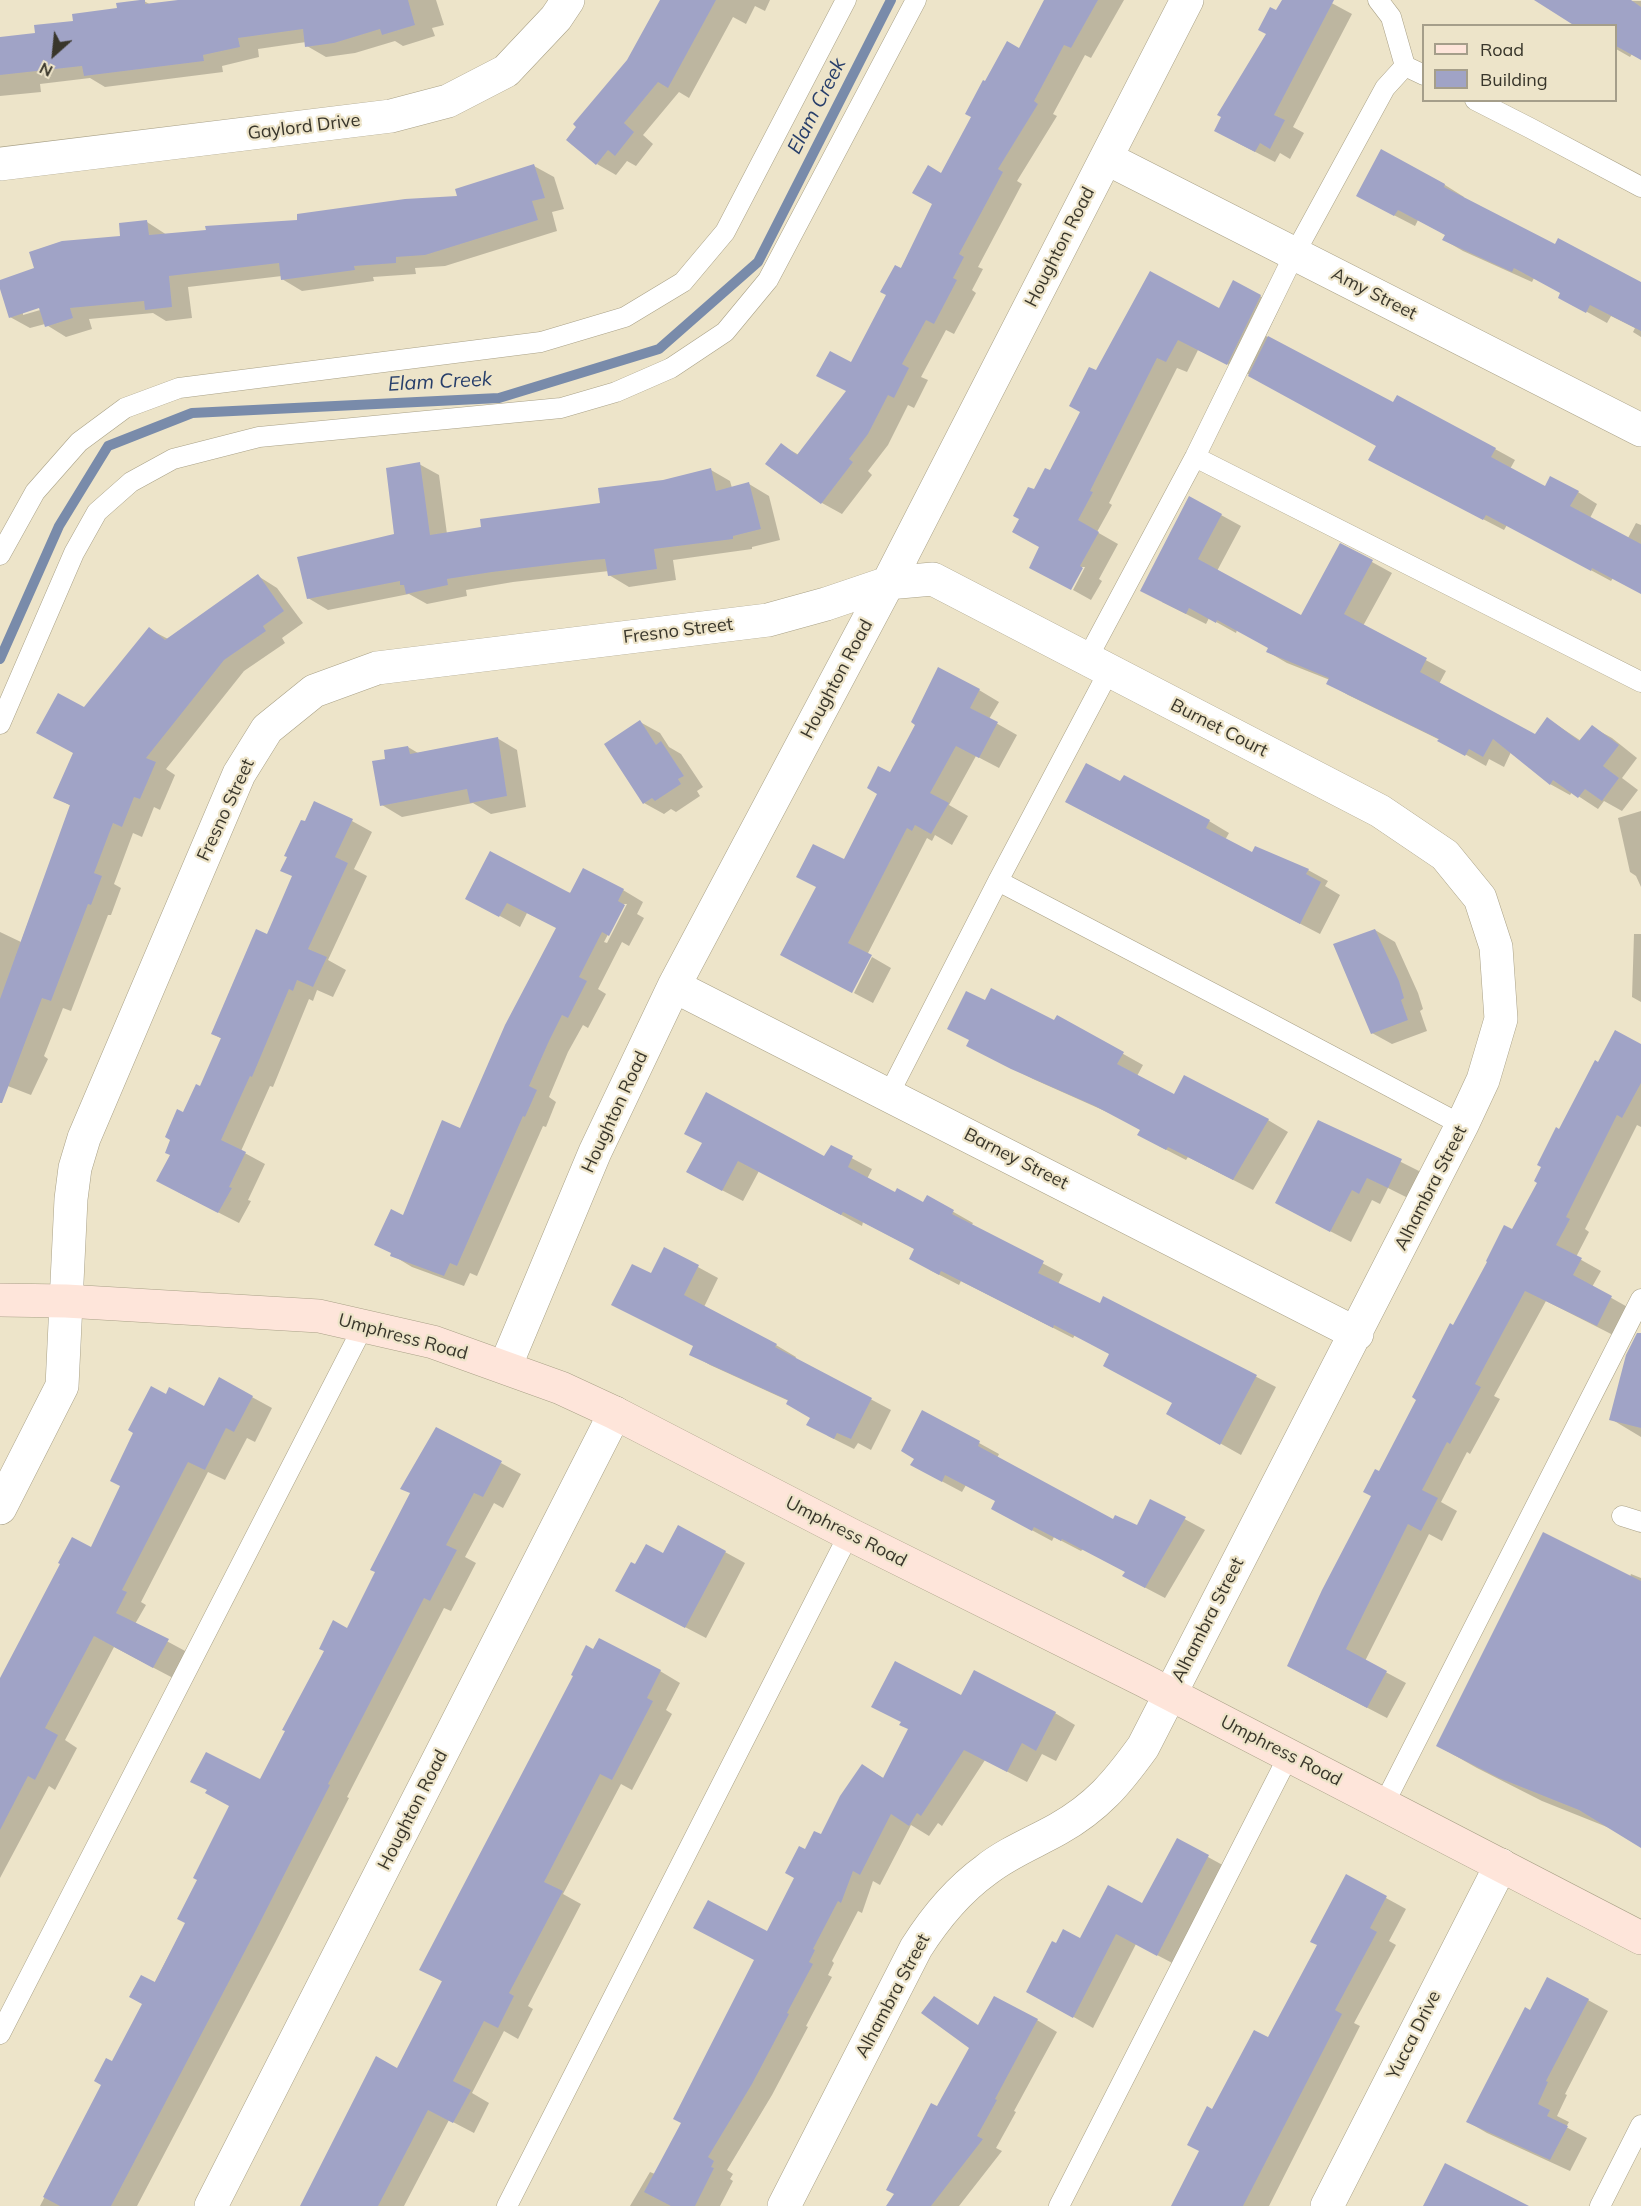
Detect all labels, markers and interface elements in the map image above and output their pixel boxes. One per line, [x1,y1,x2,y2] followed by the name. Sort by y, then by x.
[24,24,84,84] north arrow
[1422,24,1617,102] legend
[1480,38,1524,61] text: Road
[783,54,851,158] water label: Elam Creek
[36,58,56,82] text: N
[1480,68,1548,91] text: Building
[246,109,362,145] street label: Gaylord Drive
[1020,183,1100,311] street label: Houghton Road
[1328,263,1420,325] street label: Amy Street
[387,367,493,397] water label: Elam Creek
[622,614,734,648] street label: Fresno Street
[797,616,877,742] street label: Houghton Road
[1167,694,1271,762] street label: Burnet Court
[193,755,259,865] street label: Fresno Street
[577,1048,653,1176] street label: Houghton Road
[1390,1122,1472,1254] street label: Alhambra Street
[960,1124,1072,1194] street label: Barney Street
[336,1309,470,1365] street label: Umphress Road
[782,1492,910,1572] street label: Umphress Road
[1167,1554,1249,1686] street label: Alhambra Street
[1217,1711,1345,1791] street label: Umphress Road
[373,1746,453,1874] street label: Houghton Road
[851,1930,935,2062] street label: Alhambra Street
[1382,1987,1446,2083] street label: Yucca Drive

